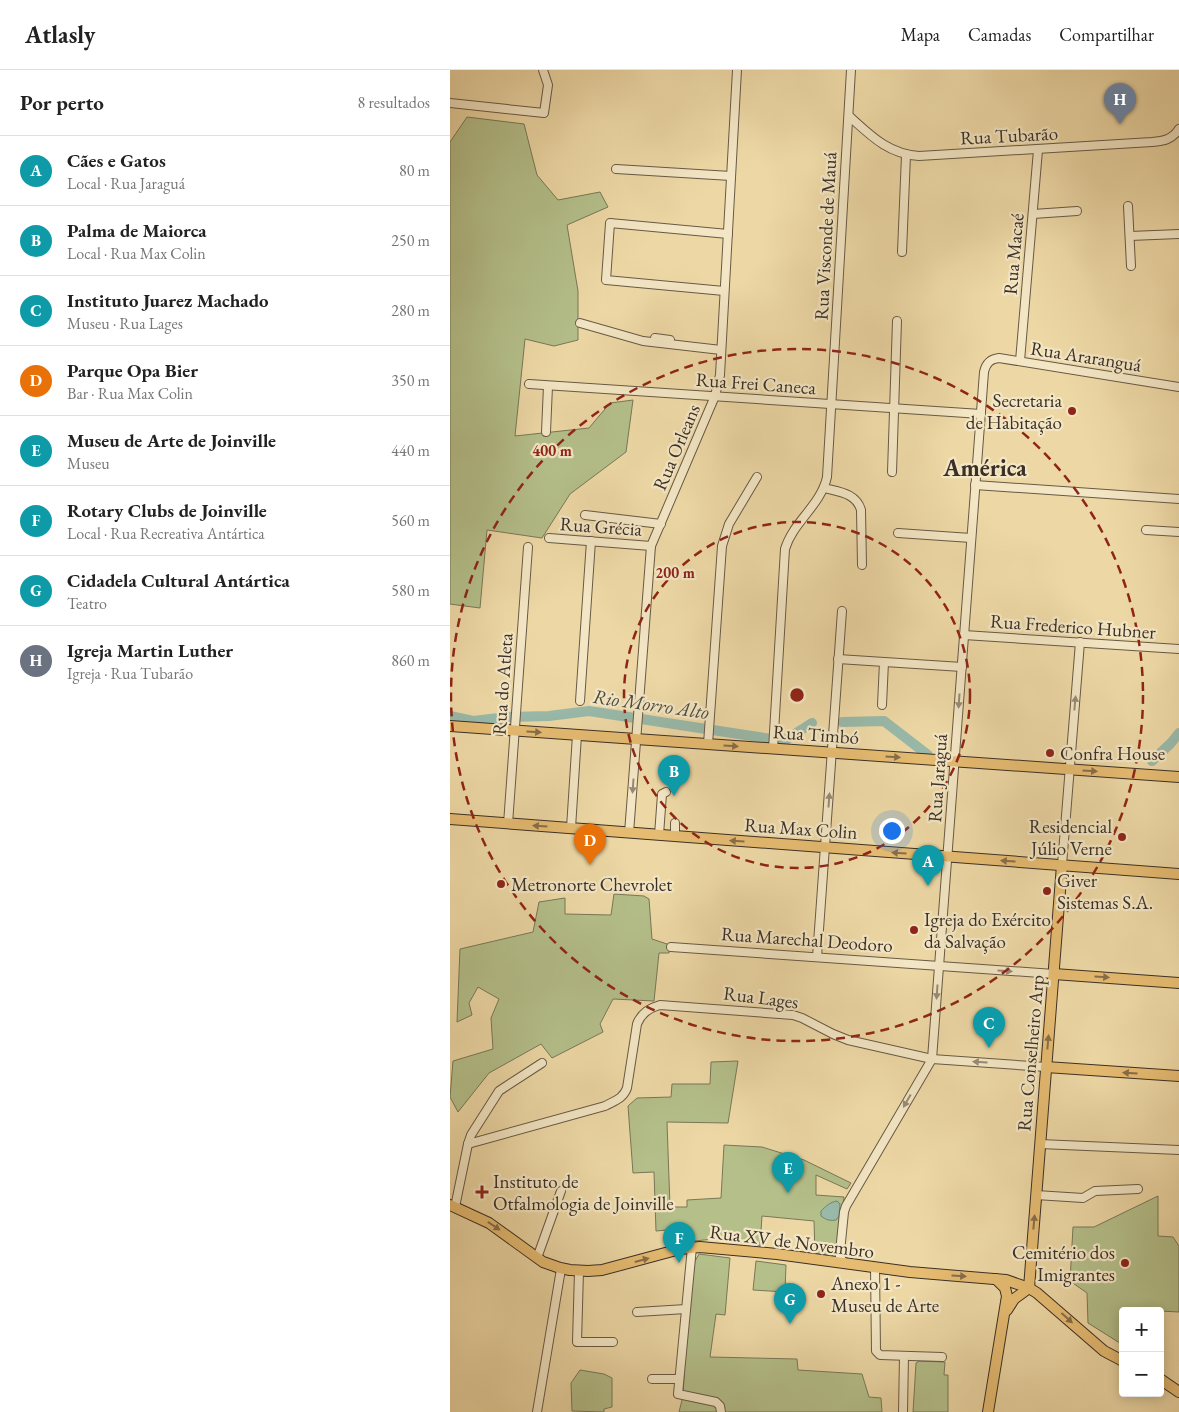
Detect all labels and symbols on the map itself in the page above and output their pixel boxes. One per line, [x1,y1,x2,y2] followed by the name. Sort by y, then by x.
[1104,83,1136,124] pin: H
[959,120,1059,151] street label: Rua Tubarão
[809,151,842,321] street label: Rua Visconde de Mauá
[997,212,1030,296] street label: Rua Macaé
[1029,335,1144,378] street label: Rua Araranguá
[695,367,817,400] street label: Rua Frei Caneca
[966,388,1062,435] place label: Secretaria de Habitação
[647,400,706,494] street label: Rua Orleans
[1066,405,1078,417] marker: Secretaria de Habitação
[532,441,572,460] text: 400 m
[942,452,1027,483] district label: América
[559,511,643,542] street label: Rua Grécia
[655,563,695,582] text: 200 m
[989,608,1157,645] street label: Rua Frederico Hubner
[486,632,519,736] street label: Rua do Atleta
[591,683,711,725] water label: Rio Morro Alto
[788,686,806,704] centre of rings
[955,693,963,709] one-way arrow
[1072,695,1080,711] one-way arrow
[772,719,860,750] street label: Rua Timbó
[526,728,542,736] one-way arrow
[922,732,953,823] street label: Rua Jaraguá
[1060,741,1165,766] place label: Confra House
[723,742,739,750] one-way arrow
[1044,747,1056,759] marker: Confra House
[885,753,901,761] one-way arrow
[658,755,690,796] pin: B
[1082,767,1098,775] one-way arrow
[628,778,636,794] one-way arrow
[825,792,833,808] one-way arrow
[744,812,858,845] street label: Rua Max Colin
[1029,814,1112,861] place label: Residencial Júlio Verne
[879,818,905,844] your location
[531,822,547,830] one-way arrow
[574,824,606,865] pin: D
[1116,831,1128,843] marker: Residencial Júlio Verne
[728,836,744,844] one-way arrow
[912,845,944,886] pin: A
[890,848,906,856] one-way arrow
[1000,857,1016,865] one-way arrow
[1057,868,1153,915] place label: Giver Sistemas S.A.
[511,872,672,897] place label: Metronorte Chevrolet
[495,878,507,890] marker: Metronorte Chevrolet
[1041,885,1053,897] marker: Giver Sistemas S.A.
[924,907,1051,954] place label: Igreja do Exército da Salvação
[720,921,894,958] street label: Rua Marechal Deodoro
[908,924,920,936] marker: Igreja do Exército da Salvação
[997,967,1013,975] one-way arrow
[1011,974,1050,1132] street label: Rua Conselheiro Arp
[1095,974,1111,982] one-way arrow
[722,980,800,1014] street label: Rua Lages
[933,985,941,1001] one-way arrow
[973,1007,1005,1048] pin: C
[1045,1034,1053,1050] one-way arrow
[972,1058,988,1066] one-way arrow
[1122,1068,1138,1076] one-way arrow
[903,1095,912,1108] one-way arrow
[772,1152,804,1193] pin: E
[493,1169,674,1216] place label: Instituto de Otfalmologia de Joinville
[475,1185,489,1199] marker: Instituto de Otfalmologia de Joinville
[1030,1213,1038,1229] one-way arrow
[708,1219,876,1264] street label: Rua XV de Novembro
[487,1222,500,1231] one-way arrow
[663,1222,695,1263] pin: F
[1012,1240,1115,1287] place label: Cemitério dos Imigrantes
[634,1255,649,1263] one-way arrow
[1119,1257,1131,1269] marker: Cemitério dos Imigrantes
[830,1271,939,1318] place label: Anexo 1 - Museu de Arte
[951,1273,967,1281] one-way arrow
[774,1283,806,1324] pin: G
[815,1288,827,1300] marker: Anexo 1 - Museu de Arte
[1060,1312,1072,1324] one-way arrow

